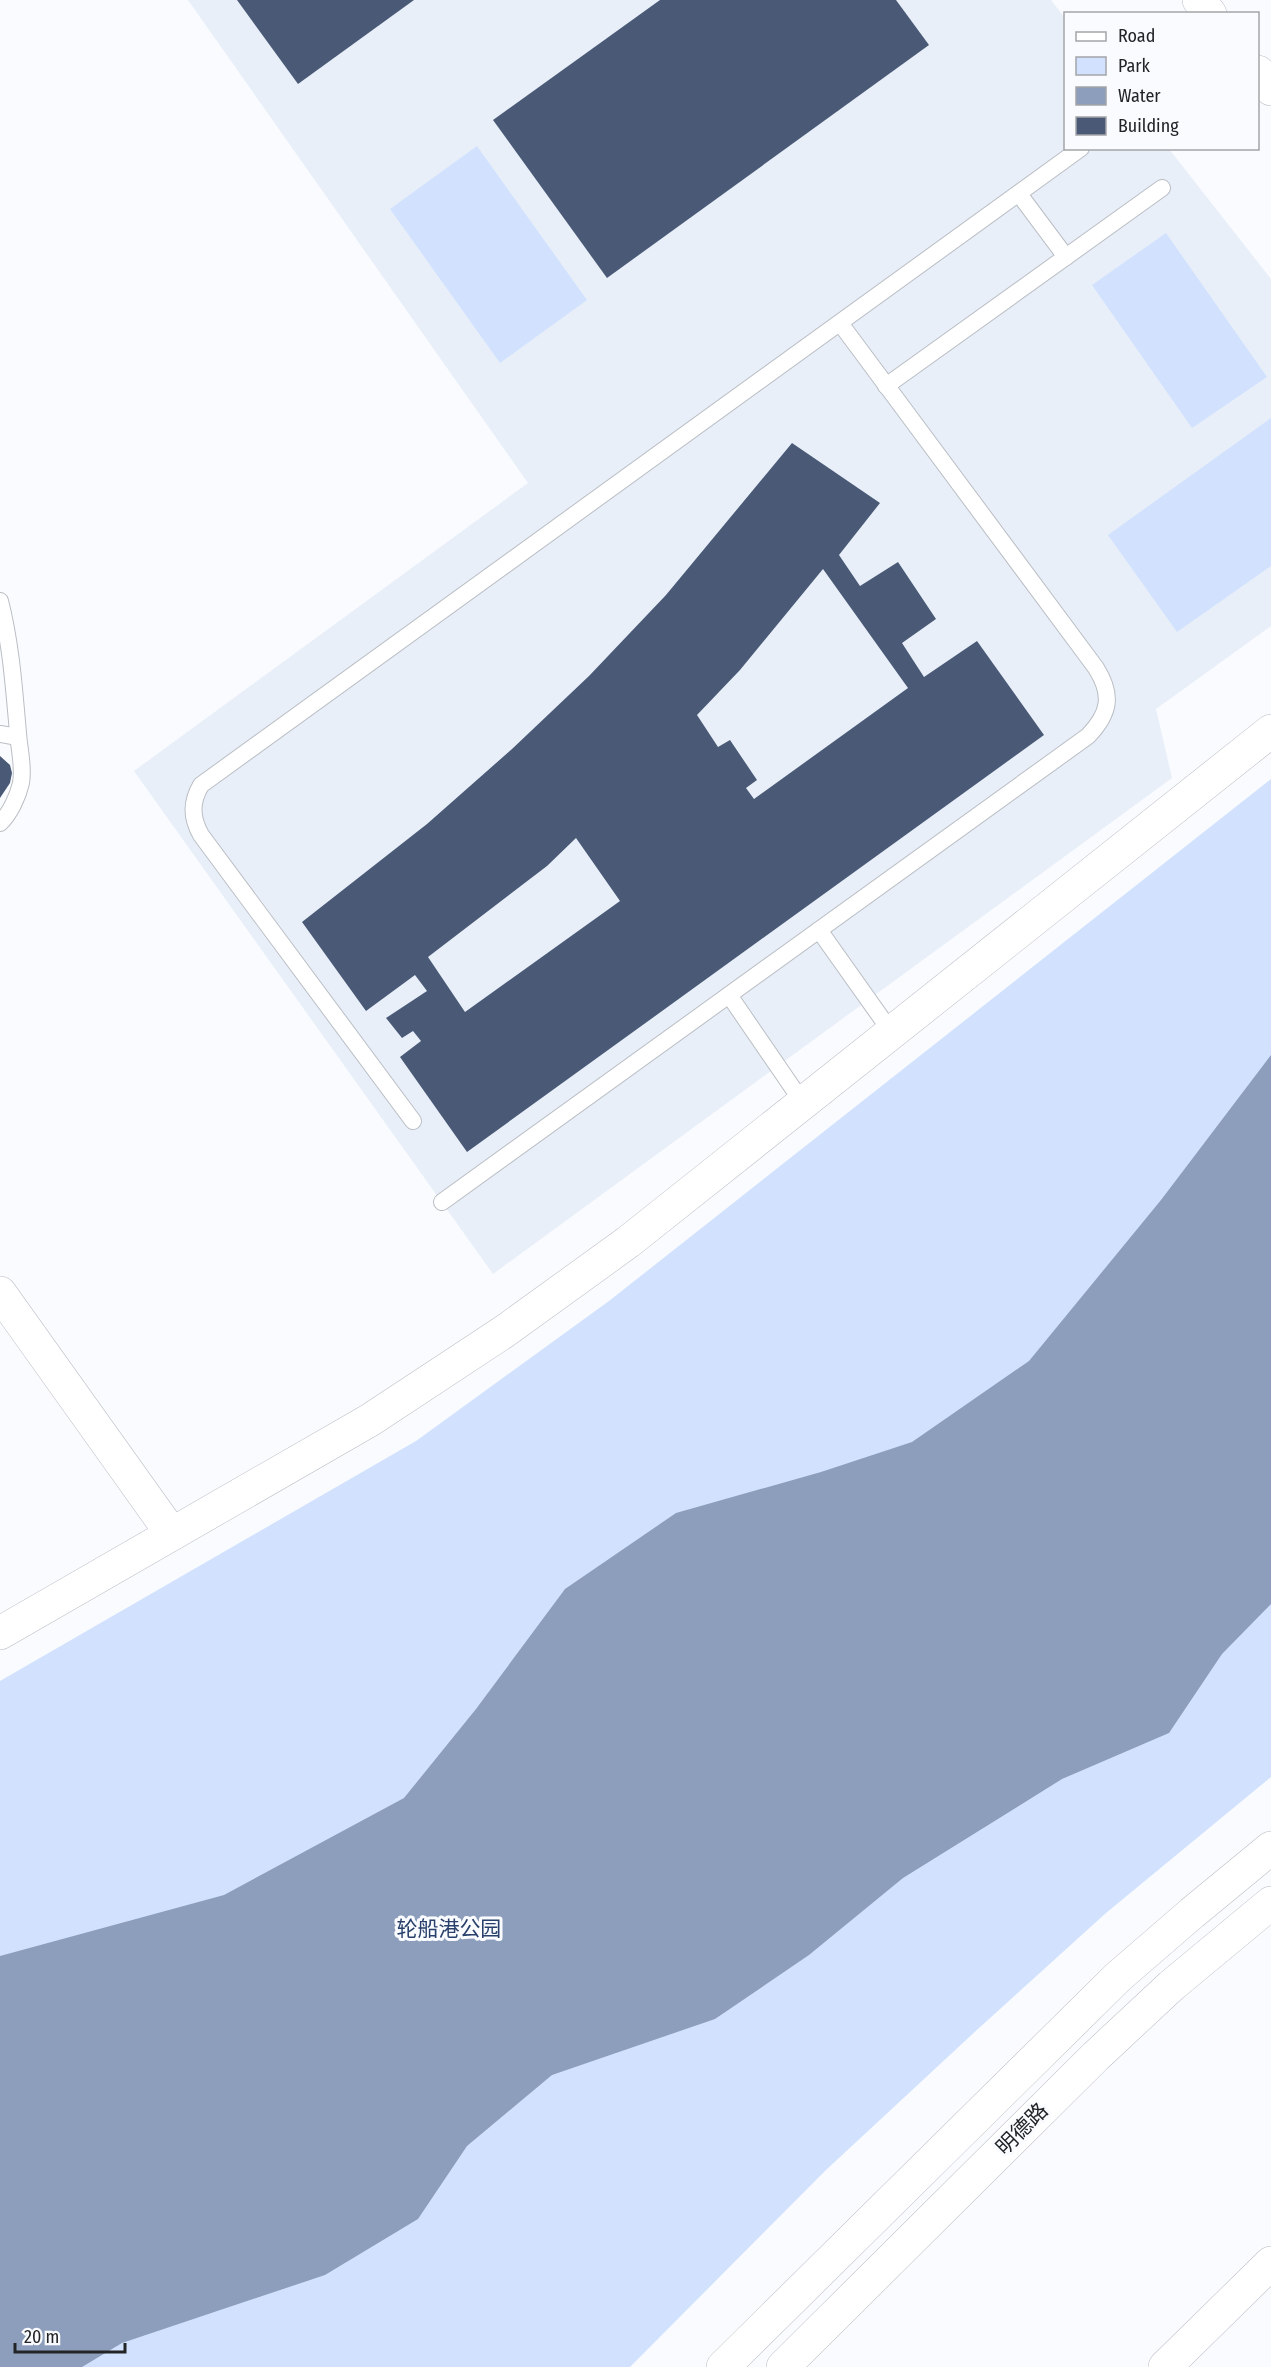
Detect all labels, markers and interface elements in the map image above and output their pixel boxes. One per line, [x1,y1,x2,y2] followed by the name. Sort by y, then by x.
[1064,12,1259,150] legend
[1118,25,1155,47] text: Road
[1118,55,1151,77] text: Park
[1118,85,1161,107] text: Water
[1118,115,1179,137] text: Building
[397,1916,502,1942] park label: 轮船港公园
[991,2098,1053,2160] street label: 明德路
[15,2316,124,2354] scale bar
[24,2326,59,2348] text: 20 m

